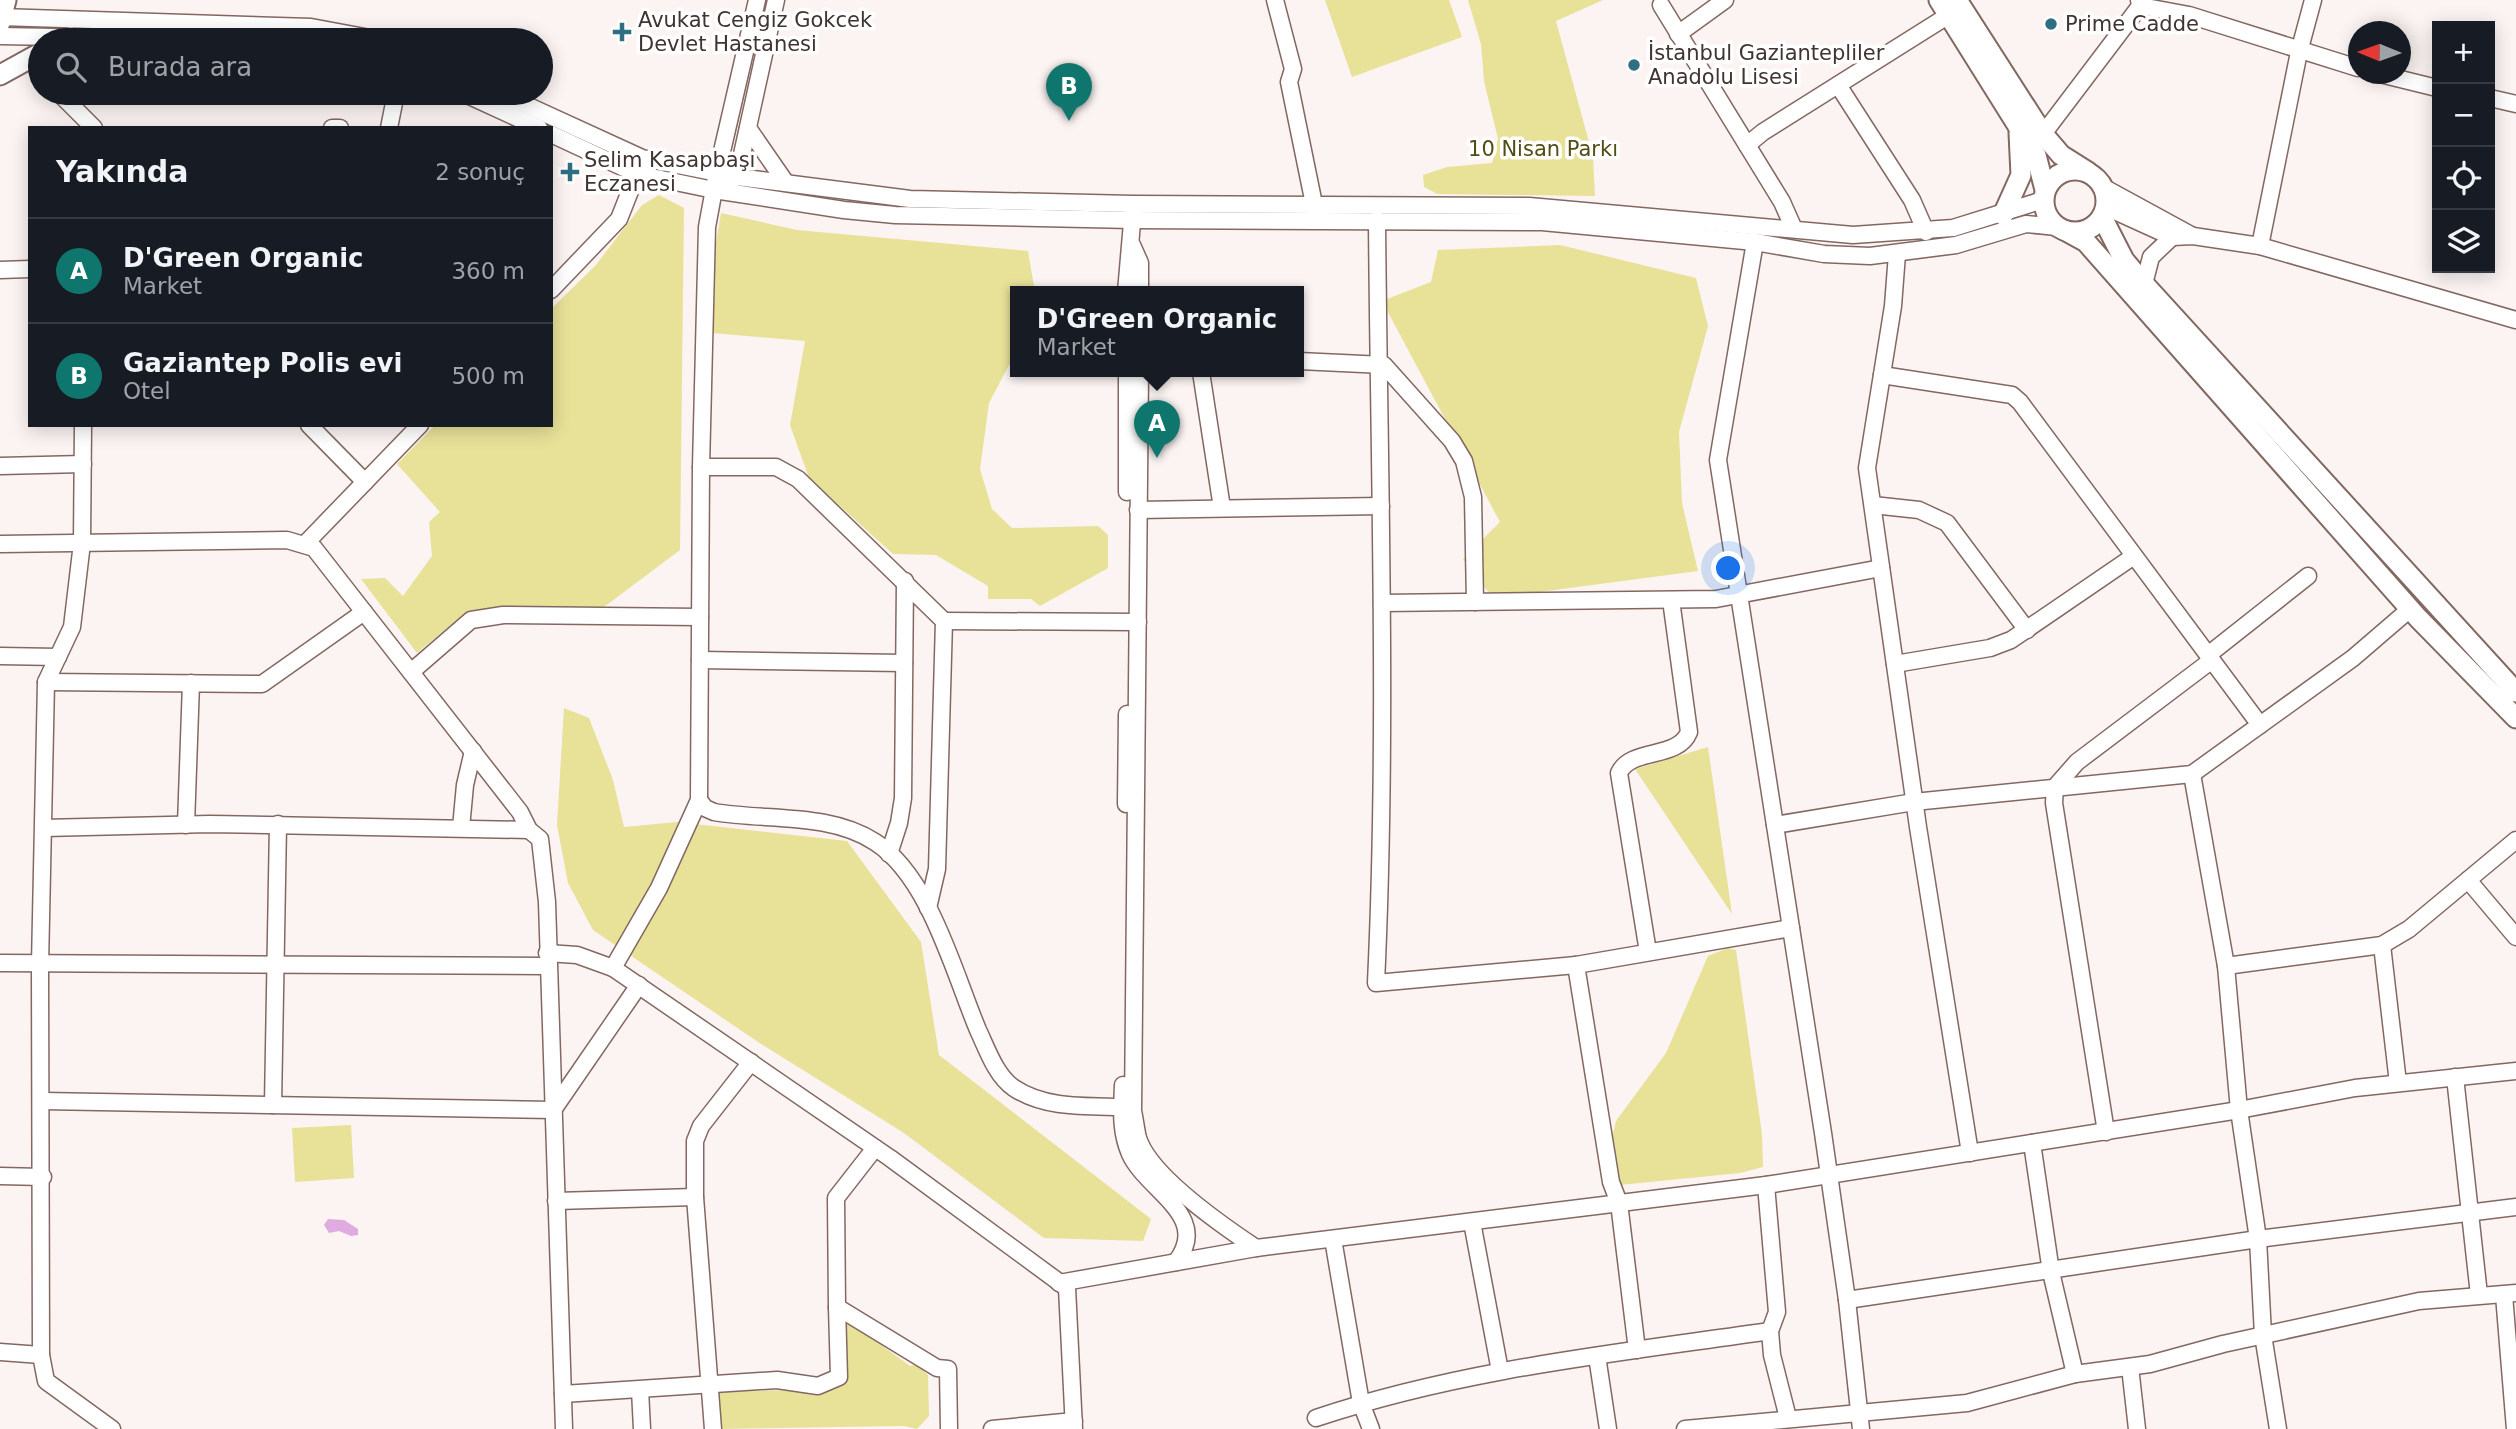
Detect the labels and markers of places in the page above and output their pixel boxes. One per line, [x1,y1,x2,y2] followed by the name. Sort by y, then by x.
[638,8,873,56] place label: Avukat Cengiz Gokcek Devlet Hastanesi
[2065,12,2199,36] place label: Prime Cadde
[2043,16,2059,32] marker: Prime Cadde
[612,22,632,42] marker: Avukat Cengiz Gokcek Devlet Hastanesi
[1648,40,1885,89] place label: İstanbul Gaziantepliler Anadolu Lisesi
[1626,57,1642,73] marker: İstanbul Gaziantepliler Anadolu Lisesi
[1046,63,1092,121] pin: B
[584,148,755,196] place label: Selim Kasapbaşı Eczanesi
[562,164,578,180] marker: Selim Kasapbaşı Eczanesi
[1134,400,1180,458] pin: A

